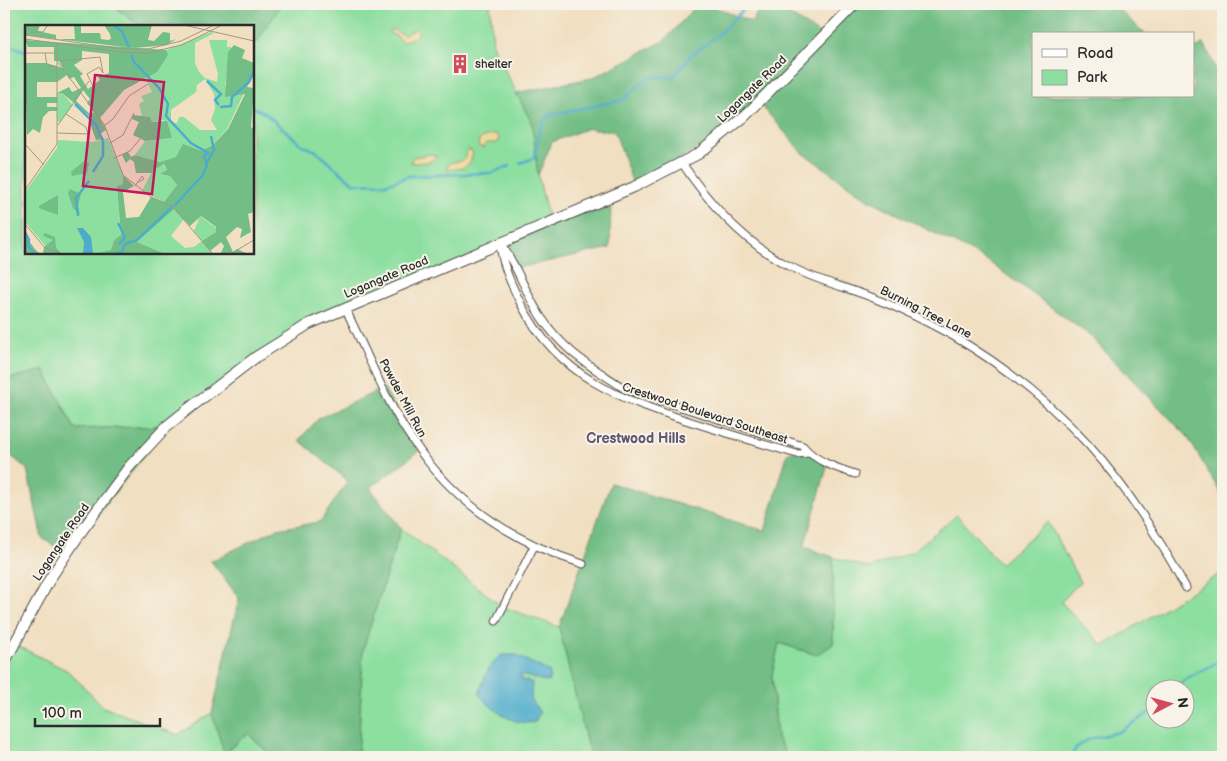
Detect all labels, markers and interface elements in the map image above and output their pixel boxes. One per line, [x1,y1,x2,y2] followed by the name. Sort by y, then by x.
[25,25,254,254] inset map
[1032,32,1194,98] legend
[1077,44,1113,63] text: Road
[449,53,471,75] building icon: shelter
[715,53,790,126] street label: Logangate Road
[475,57,513,72] place label: shelter
[1077,68,1108,87] text: Park
[342,253,431,302] street label: Logangate Road
[877,283,974,342] street label: Burning Tree Lane
[375,356,430,440] street label: Powder Mill Run
[620,380,790,447] street label: Crestwood Boulevard Southeast
[586,430,686,447] district label: Crestwood Hills
[30,501,93,584] street label: Logangate Road
[1144,678,1194,728] north arrow
[35,696,160,728] scale bar
[1173,697,1191,709] text: N
[42,704,82,723] text: 100 m

